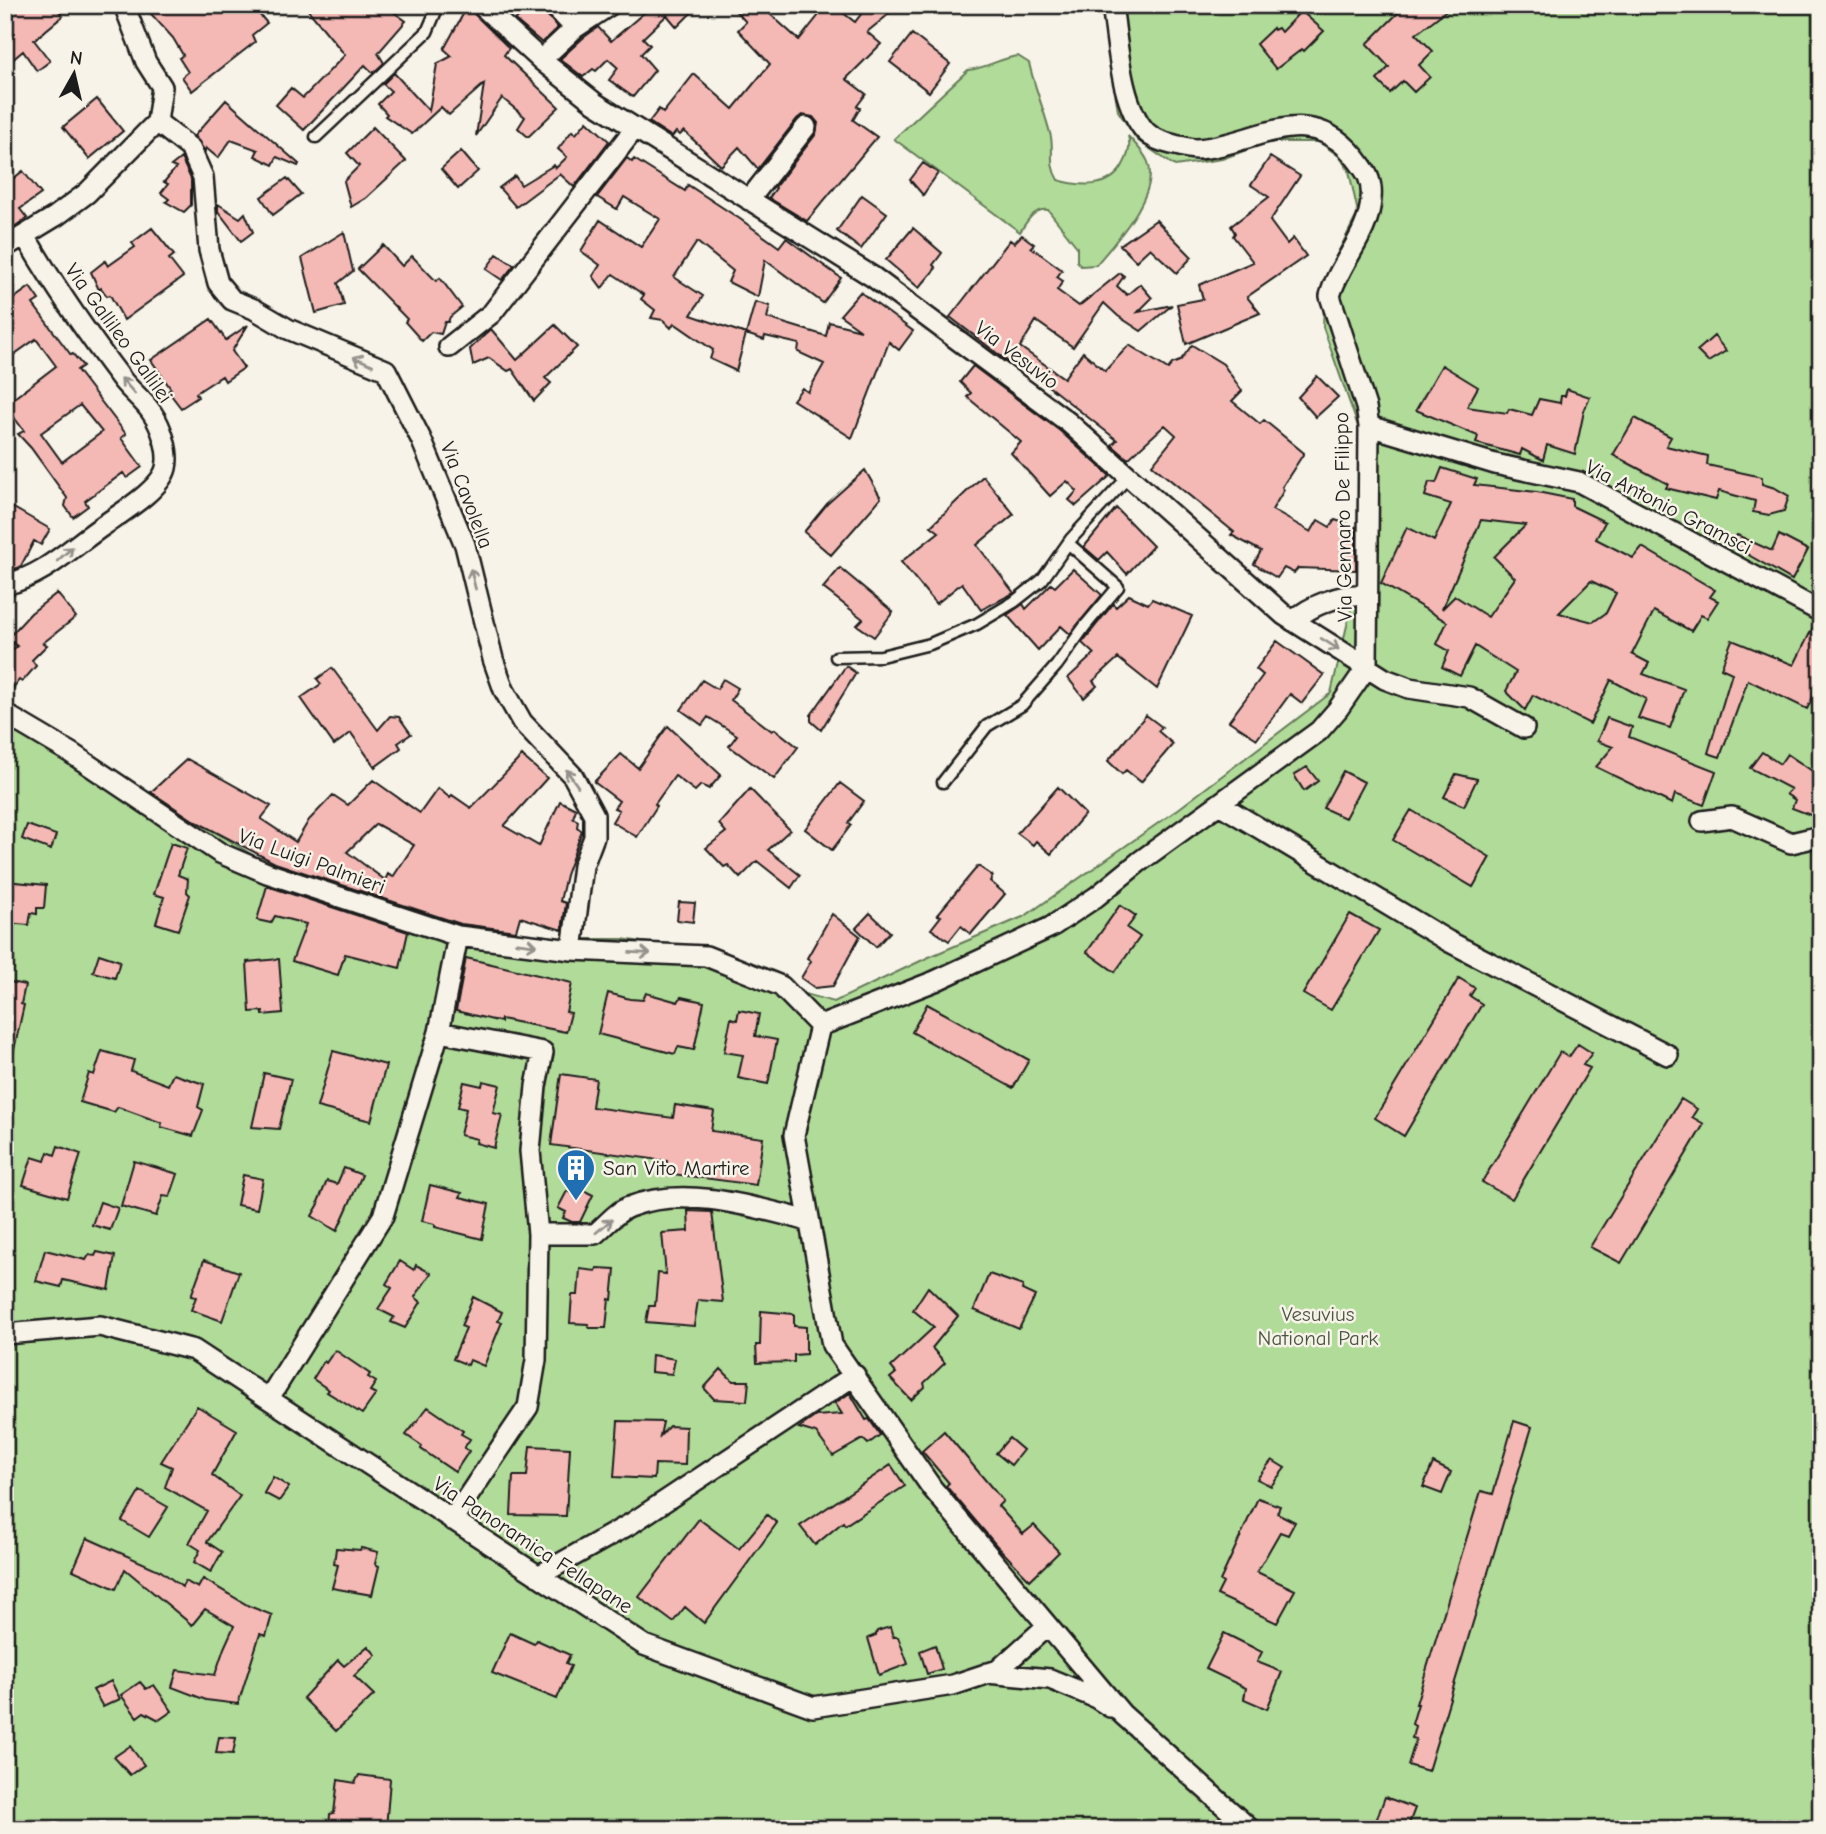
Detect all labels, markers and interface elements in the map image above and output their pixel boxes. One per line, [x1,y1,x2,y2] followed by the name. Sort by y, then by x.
[38,38,108,108] north arrow
[69,46,84,70] text: N
[60,259,178,407] street label: Via Gallileo Gallilei
[970,316,1064,394] street label: Via Vesuvio
[353,354,375,367] one-way arrow
[120,378,136,396] one-way arrow
[1329,412,1357,622] street label: Via Gennaro De Filippo
[436,438,498,552] street label: Via Cavolella
[1582,455,1756,559] street label: Via Antonio Gramsci
[56,546,74,562] one-way arrow
[466,568,479,591] one-way arrow
[1320,637,1339,651] one-way arrow
[565,769,579,788] one-way arrow
[235,823,389,899] street label: Via Luigi Palmieri
[514,938,536,951] one-way arrow
[629,947,651,960] one-way arrow
[555,1147,597,1202] building icon: San Vito Martire
[603,1156,750,1180] place label: San Vito Martire
[594,1219,612,1234] one-way arrow
[1258,1302,1378,1350] park label: Vesuvius National Park
[429,1472,637,1618] street label: Via Panoramica Fellapane

